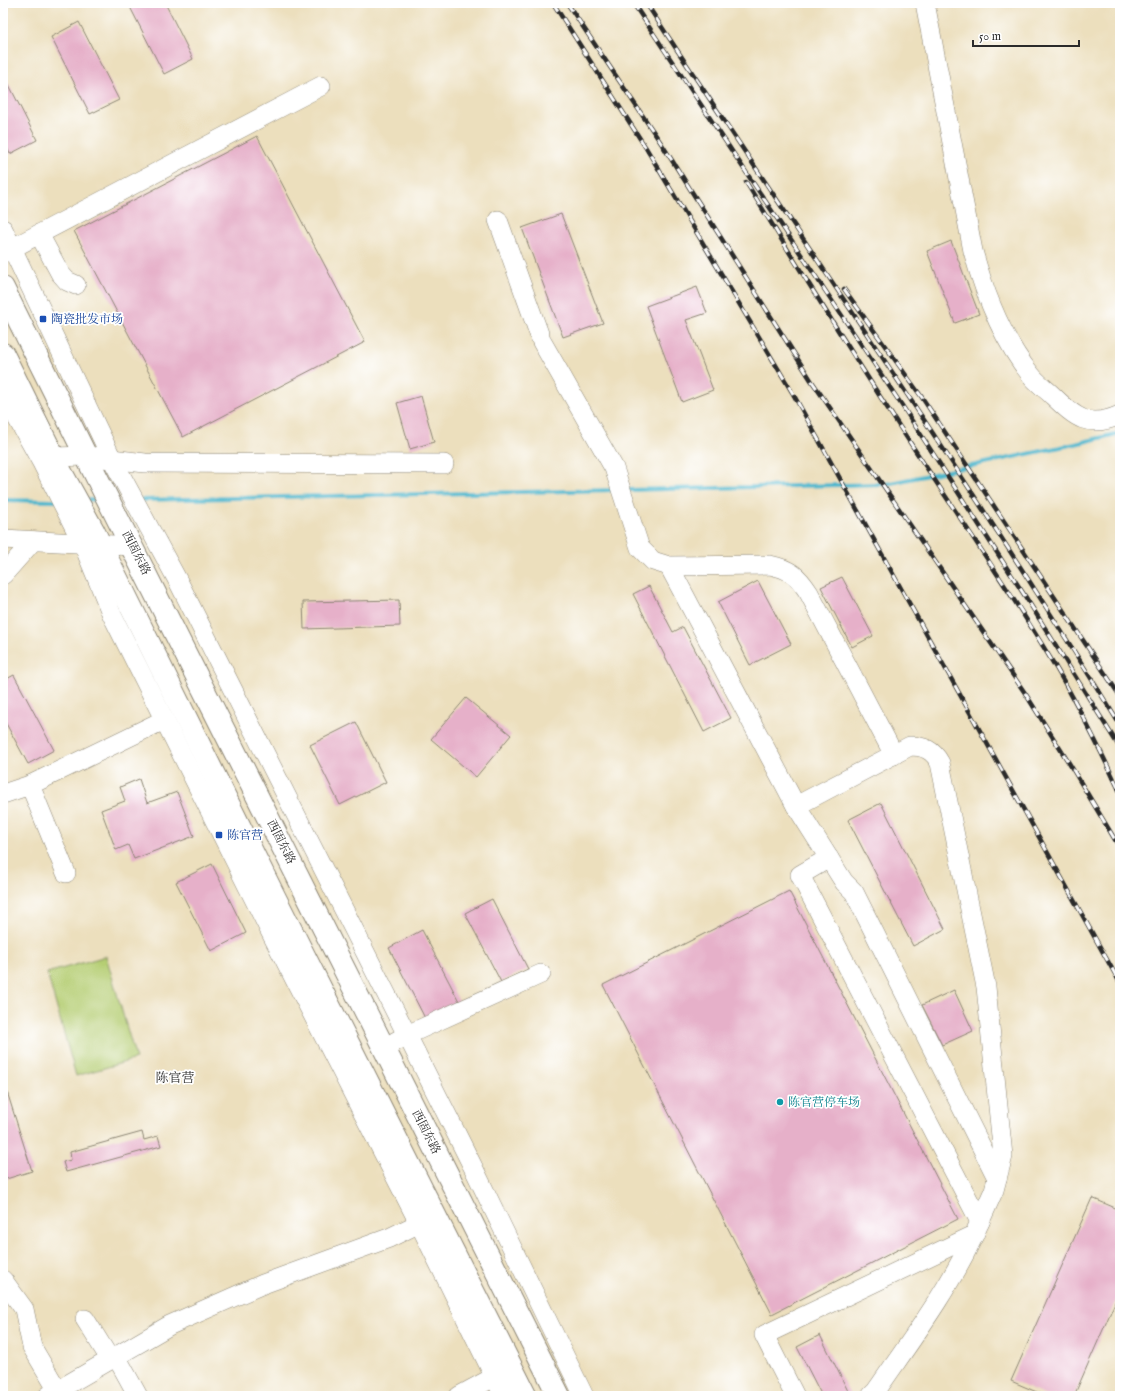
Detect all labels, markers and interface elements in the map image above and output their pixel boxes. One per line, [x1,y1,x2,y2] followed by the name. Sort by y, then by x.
[973,22,1079,48] scale bar
[979,29,1001,44] text: 50 m
[51,312,123,327] place label: 陶瓷批发市场
[38,314,48,324] marker: 陶瓷批发市场
[118,528,154,578] street label: 西固东路
[263,817,299,867] street label: 西固东路
[227,828,263,843] place label: 陈官营
[214,830,224,840] marker: 陈官营
[155,1070,195,1087] district label: 陈官营
[788,1095,860,1110] place label: 陈官营停车场
[775,1097,785,1107] marker: 陈官营停车场
[408,1107,444,1157] street label: 西固东路

